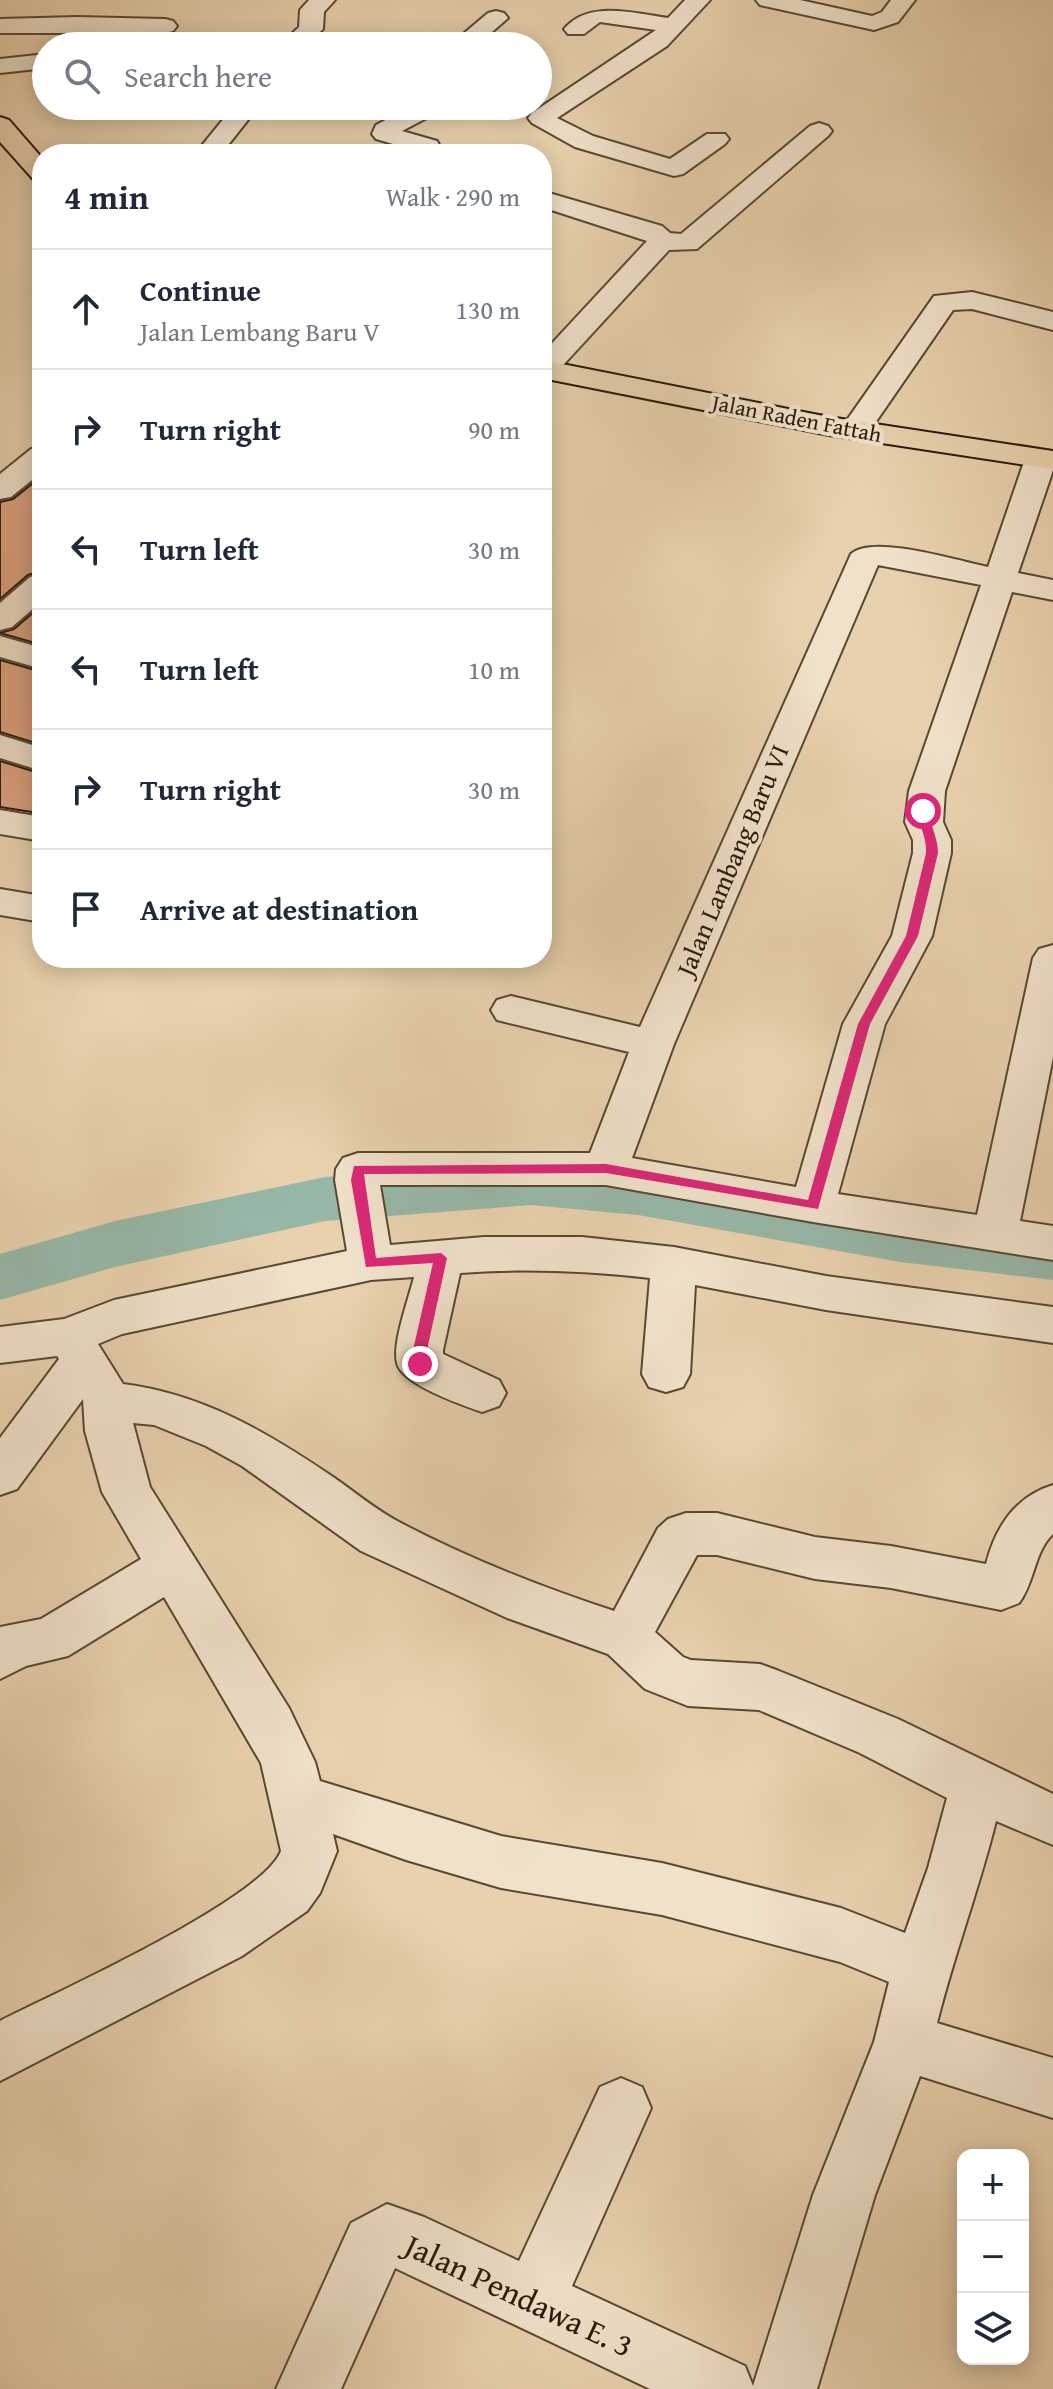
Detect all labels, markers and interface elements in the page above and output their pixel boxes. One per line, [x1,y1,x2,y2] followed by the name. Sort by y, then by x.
[32,32,552,120] search box
[60,54,104,98] icon: search
[124,54,272,98] text: Search here
[64,172,149,221] text: 4 min
[386,177,520,216] text: Walk · 290 m
[140,268,261,312] text: Continue
[64,287,108,331] icon: ahead
[455,290,520,329] text: 130 m
[140,312,380,351] text: Jalan Lembang Baru V
[707,385,885,450] street label: Jalan Raden Fattah
[64,407,108,451] icon: right
[140,407,281,451] text: Turn right
[468,410,520,449] text: 90 m
[64,527,108,571] icon: left
[140,527,259,571] text: Turn left
[468,530,520,569] text: 30 m
[64,647,108,691] icon: left
[140,647,259,691] text: Turn left
[468,650,520,689] text: 10 m
[664,738,798,985] street label: Jalan Lambang Baru VI
[64,767,108,811] icon: right
[140,767,281,811] text: Turn right
[468,770,520,809] text: 30 m
[905,793,941,829] route start
[64,887,108,931] icon: arrive
[140,887,418,931] text: Arrive at destination
[402,1346,438,1382] route end
[957,2149,1029,2365] map controls
[957,2149,1029,2221] button: +
[393,2220,641,2369] street label: Jalan Pendawa E. 3
[957,2221,1029,2293] button: −
[957,2293,1029,2365] button: layers

